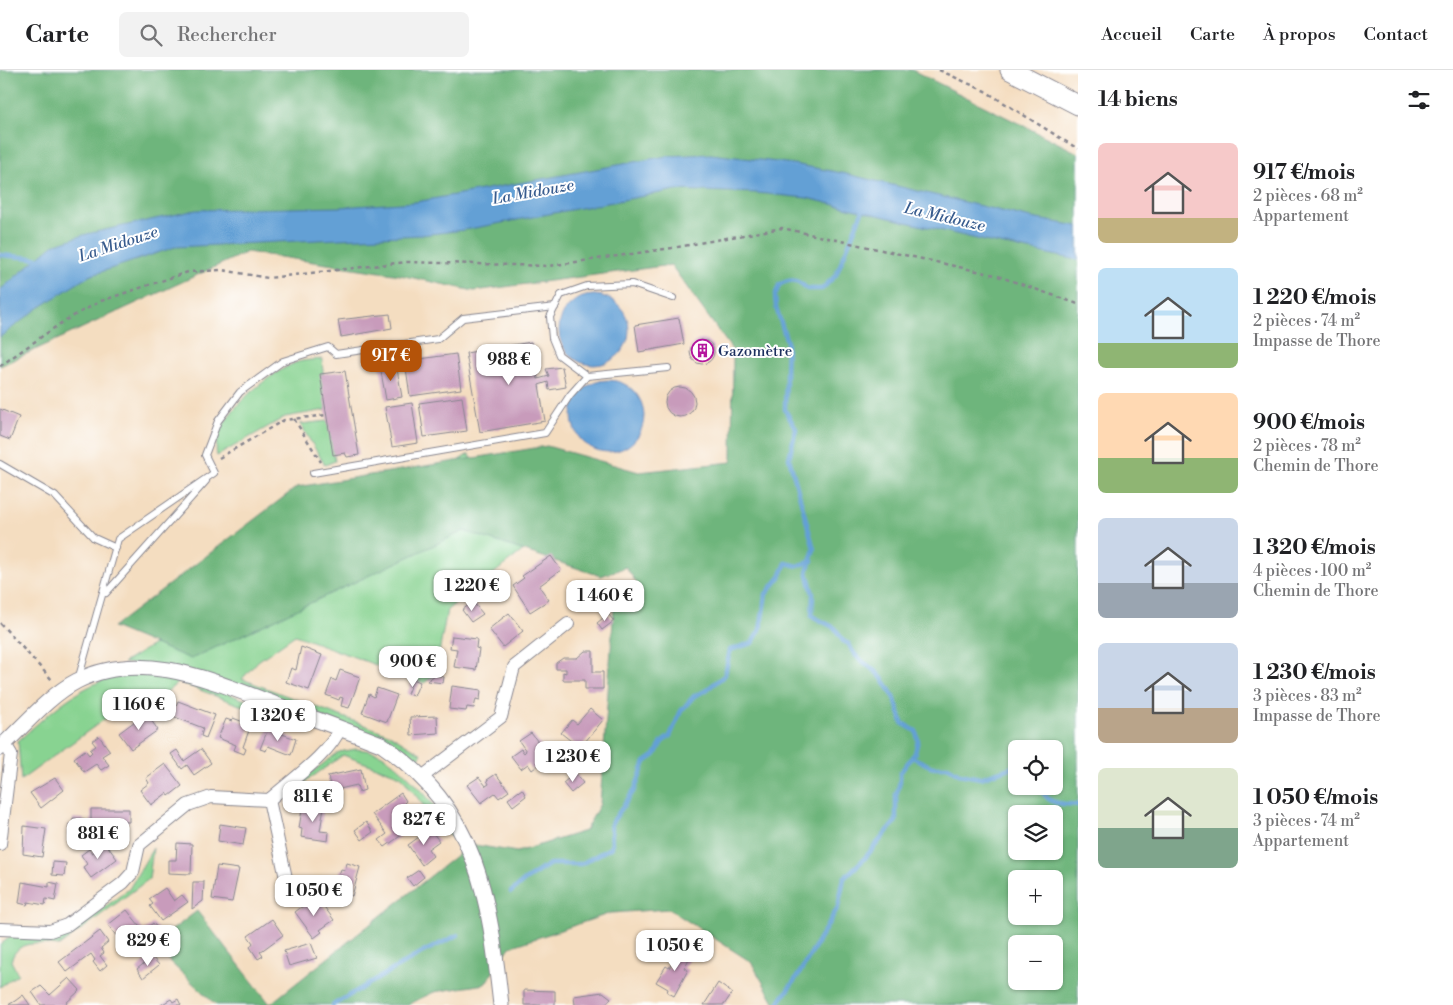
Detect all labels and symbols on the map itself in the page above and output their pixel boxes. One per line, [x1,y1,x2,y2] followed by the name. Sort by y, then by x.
[490,175,576,209] water label: La Midouze
[902,198,988,236] water label: La Midouze
[75,222,161,266] water label: La Midouze
[690,339,714,363] building icon: Gazomètre
[356,340,426,382] pin: 917 €
[718,342,792,361] place label: Gazomètre
[474,344,544,386] pin: 988 €
[426,570,518,612] pin: 1 220 €
[559,580,651,622] pin: 1 460 €
[378,646,448,688] pin: 900 €
[93,688,185,731] pin: 1 160 €
[232,700,324,742] pin: 1 320 €
[527,740,619,783] pin: 1 230 €
[278,780,348,823] pin: 811 €
[389,804,459,846] pin: 827 €
[63,818,133,860] pin: 881 €
[268,874,360,917] pin: 1 050 €
[113,924,183,967] pin: 829 €
[629,930,721,972] pin: 1 050 €

